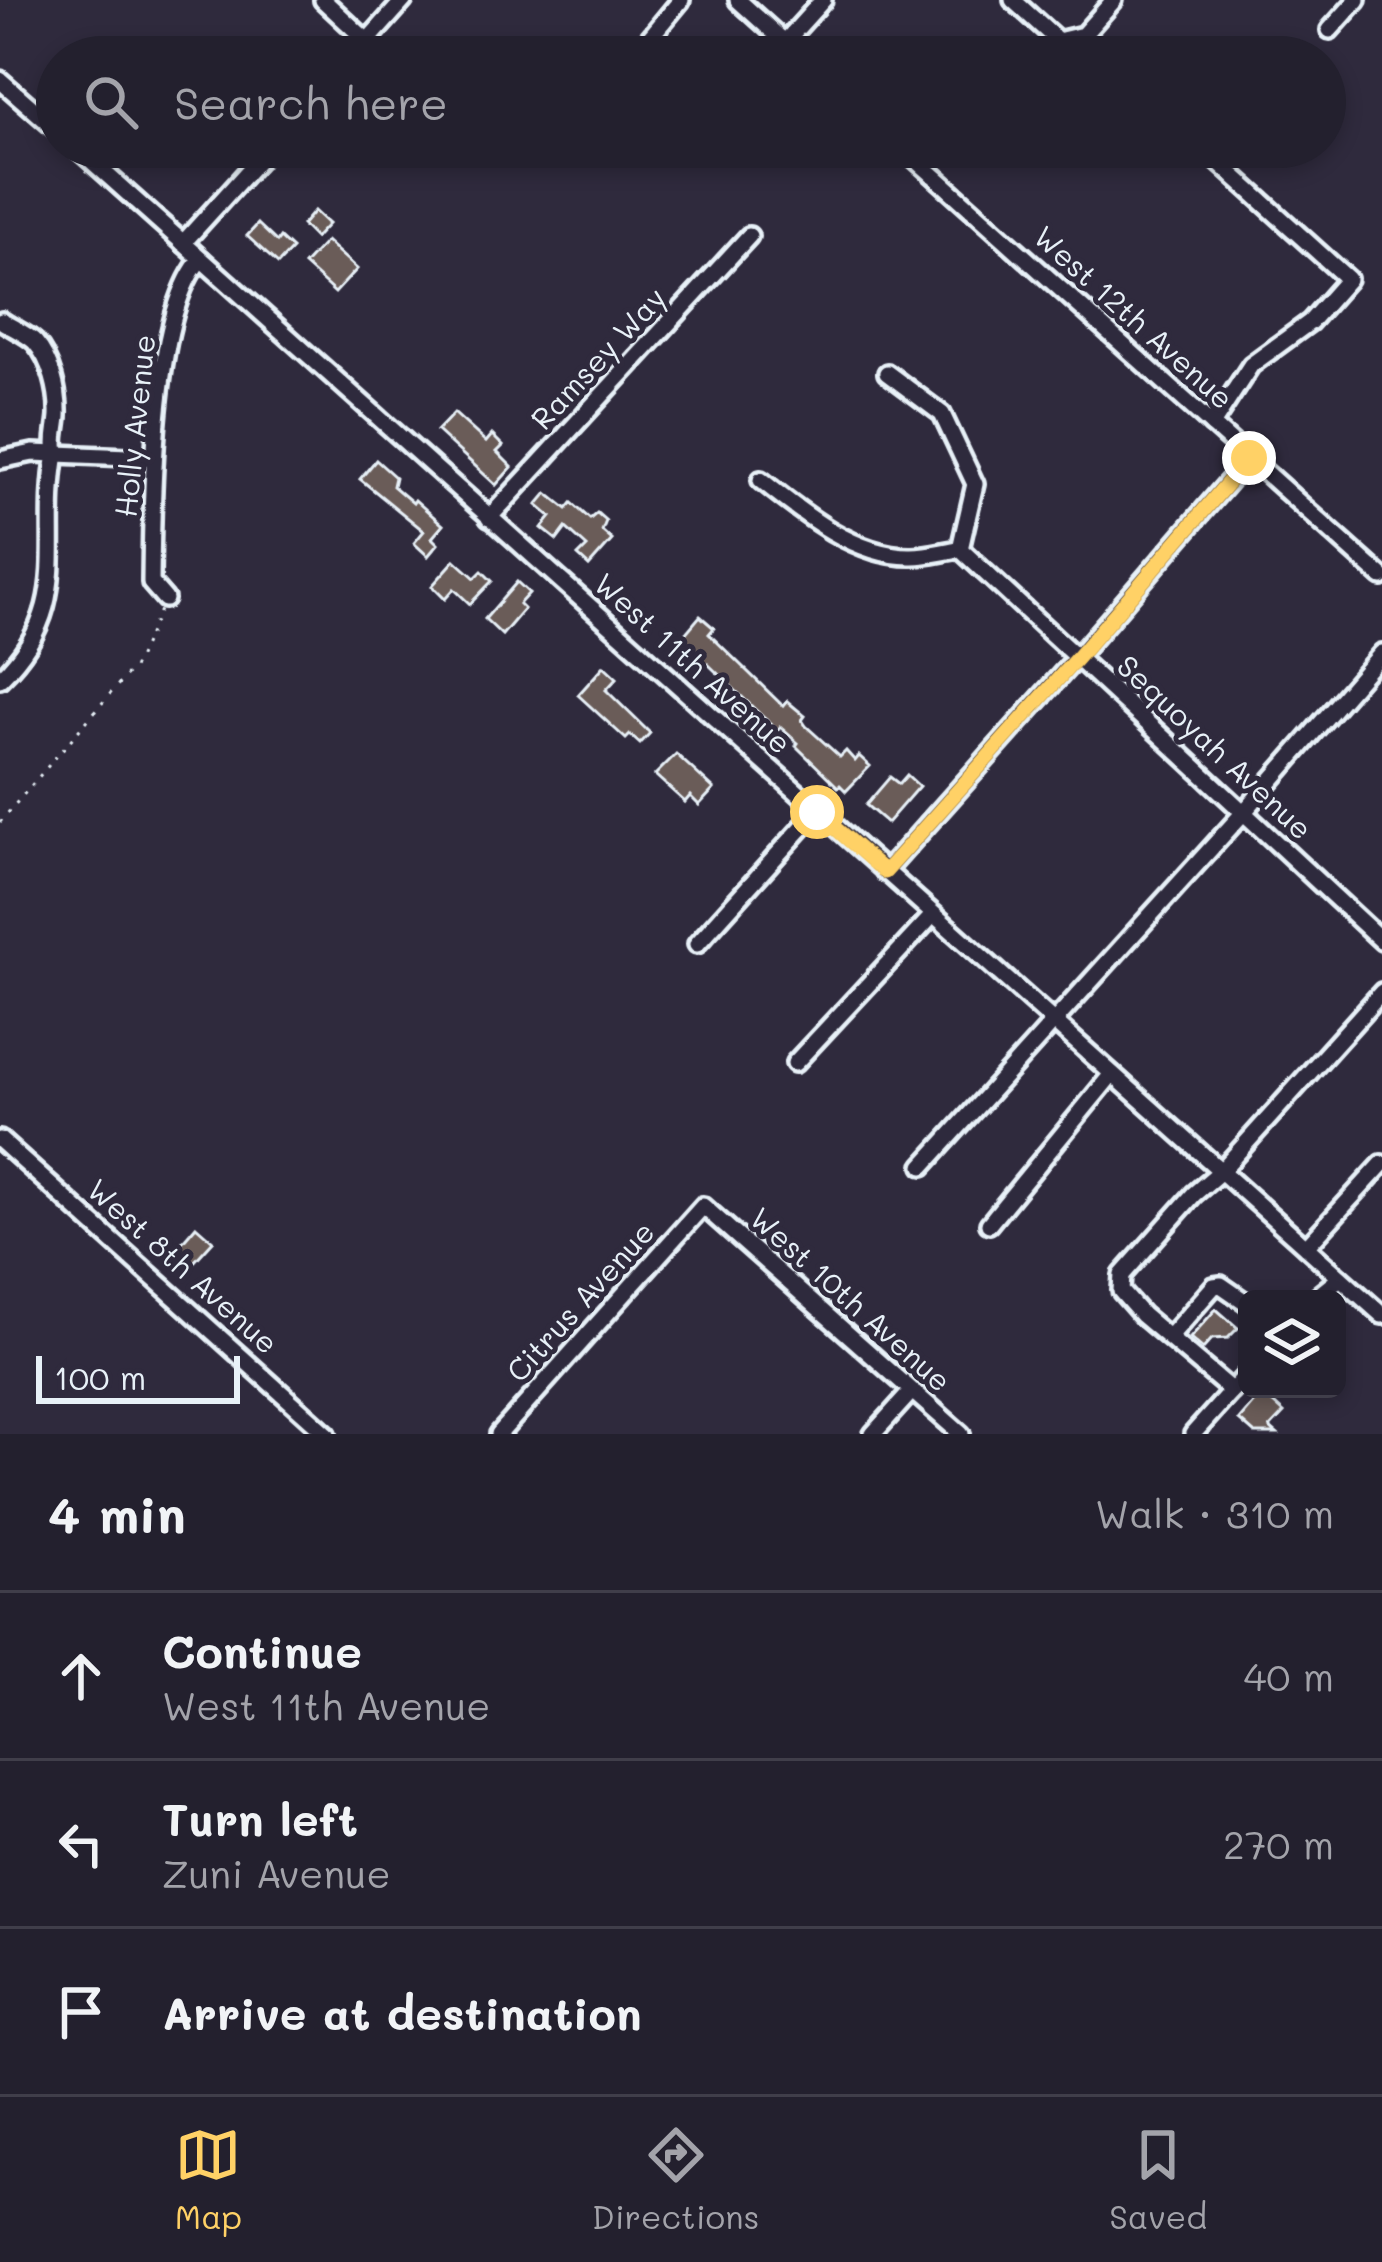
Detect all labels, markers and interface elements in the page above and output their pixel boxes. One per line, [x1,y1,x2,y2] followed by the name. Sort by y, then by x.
[36,36,1346,168] search box
[78,69,144,135] icon: search
[174,73,448,131] text: Search here
[1026,216,1243,417] street label: West 12th Avenue
[521,278,674,437] street label: Ramsey Way
[105,333,163,519] street label: Holly Avenue
[1222,431,1276,485] route end
[586,563,801,762] street label: West 11th Avenue
[1109,645,1322,848] street label: Sequoyah Avenue
[790,785,844,839] route start
[79,1169,287,1362] street label: West 8th Avenue
[742,1197,960,1400] street label: West 10th Avenue
[497,1212,662,1390] street label: Citrus Avenue
[1238,1290,1346,1398] map controls
[1238,1290,1346,1398] button: layers
[36,1350,240,1403] scale bar
[54,1355,146,1398] text: 100 m
[48,1479,186,1546] text: 4 min
[1095,1487,1334,1538] text: Walk · 310 m
[162,1621,362,1679] text: Continue
[48,1643,114,1709] icon: ahead
[1243,1650,1334,1701] text: 40 m
[162,1679,490,1730] text: West 11th Avenue
[162,1789,358,1847] text: Turn left
[48,1811,114,1877] icon: left
[1223,1818,1334,1869] text: 270 m
[162,1847,391,1898] text: Zuni Avenue
[48,1979,114,2045] icon: arrive
[162,1983,642,2041] text: Arrive at destination
[175,2122,242,2237] tab: Map
[592,2122,759,2237] tab: Directions
[1109,2122,1207,2237] tab: Saved

